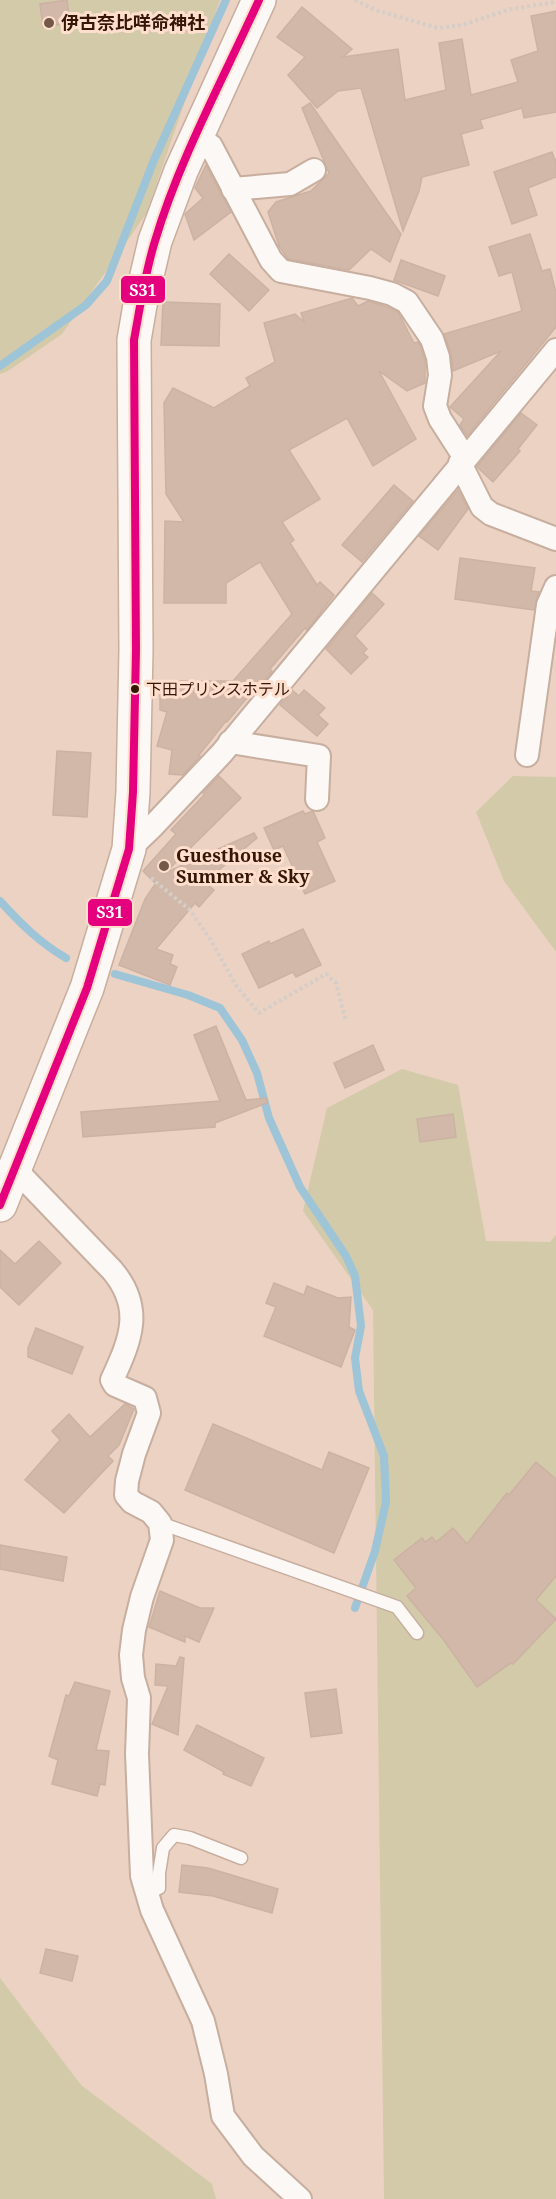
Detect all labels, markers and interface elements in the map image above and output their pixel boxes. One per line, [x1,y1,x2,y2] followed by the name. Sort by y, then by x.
[61,10,205,34] place label: 伊古奈比咩命神社
[42,16,56,30] marker: 伊古奈比咩命神社
[120,275,166,304] line badge: S31
[129,279,157,301] text: S31
[146,678,290,700] place label: 下田プリンスホテル
[129,683,141,695] marker: 下田プリンスホテル
[176,843,310,888] place label: Guesthouse Summer & Sky
[157,859,171,873] marker: Guesthouse Summer & Sky
[87,898,133,927] line badge: S31
[96,901,124,923] text: S31

